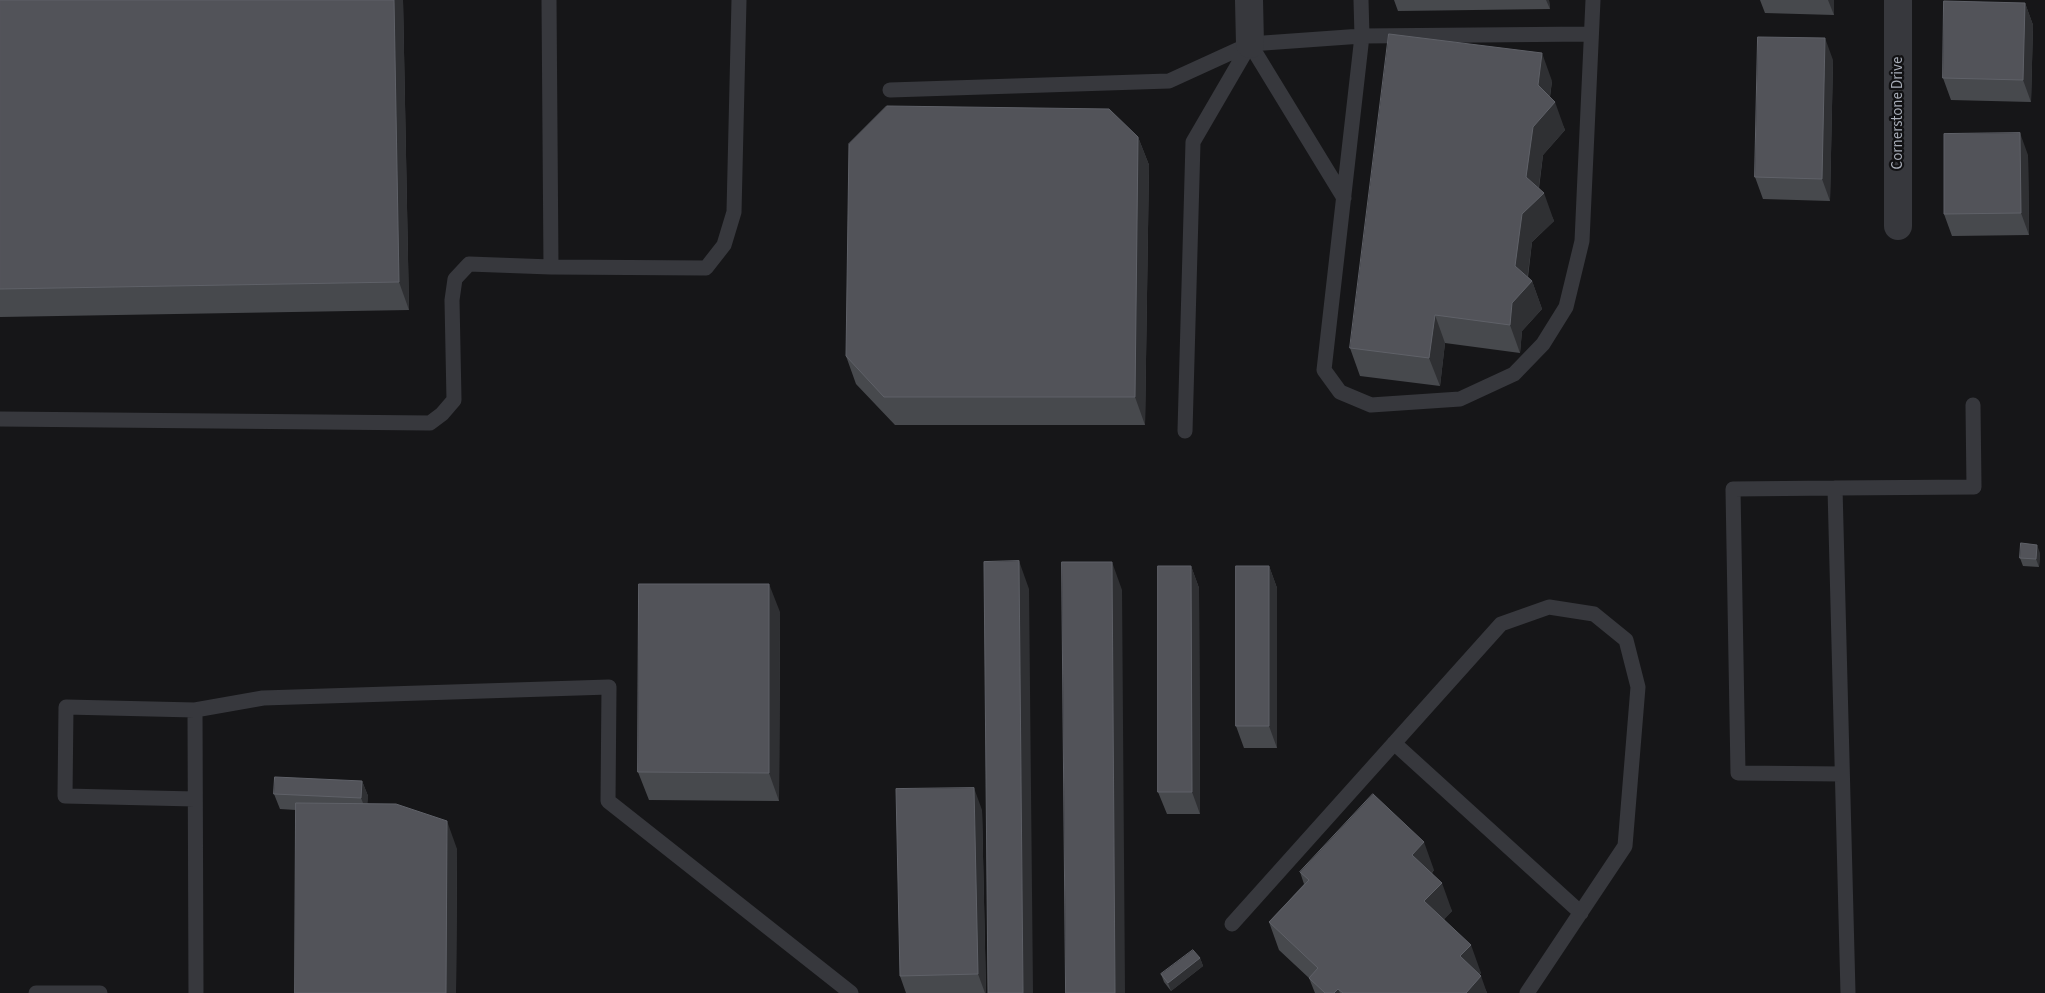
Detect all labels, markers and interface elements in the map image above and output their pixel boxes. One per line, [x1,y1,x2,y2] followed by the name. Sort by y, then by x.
[1890,57,1908,169] street label: Cornerstone Drive

